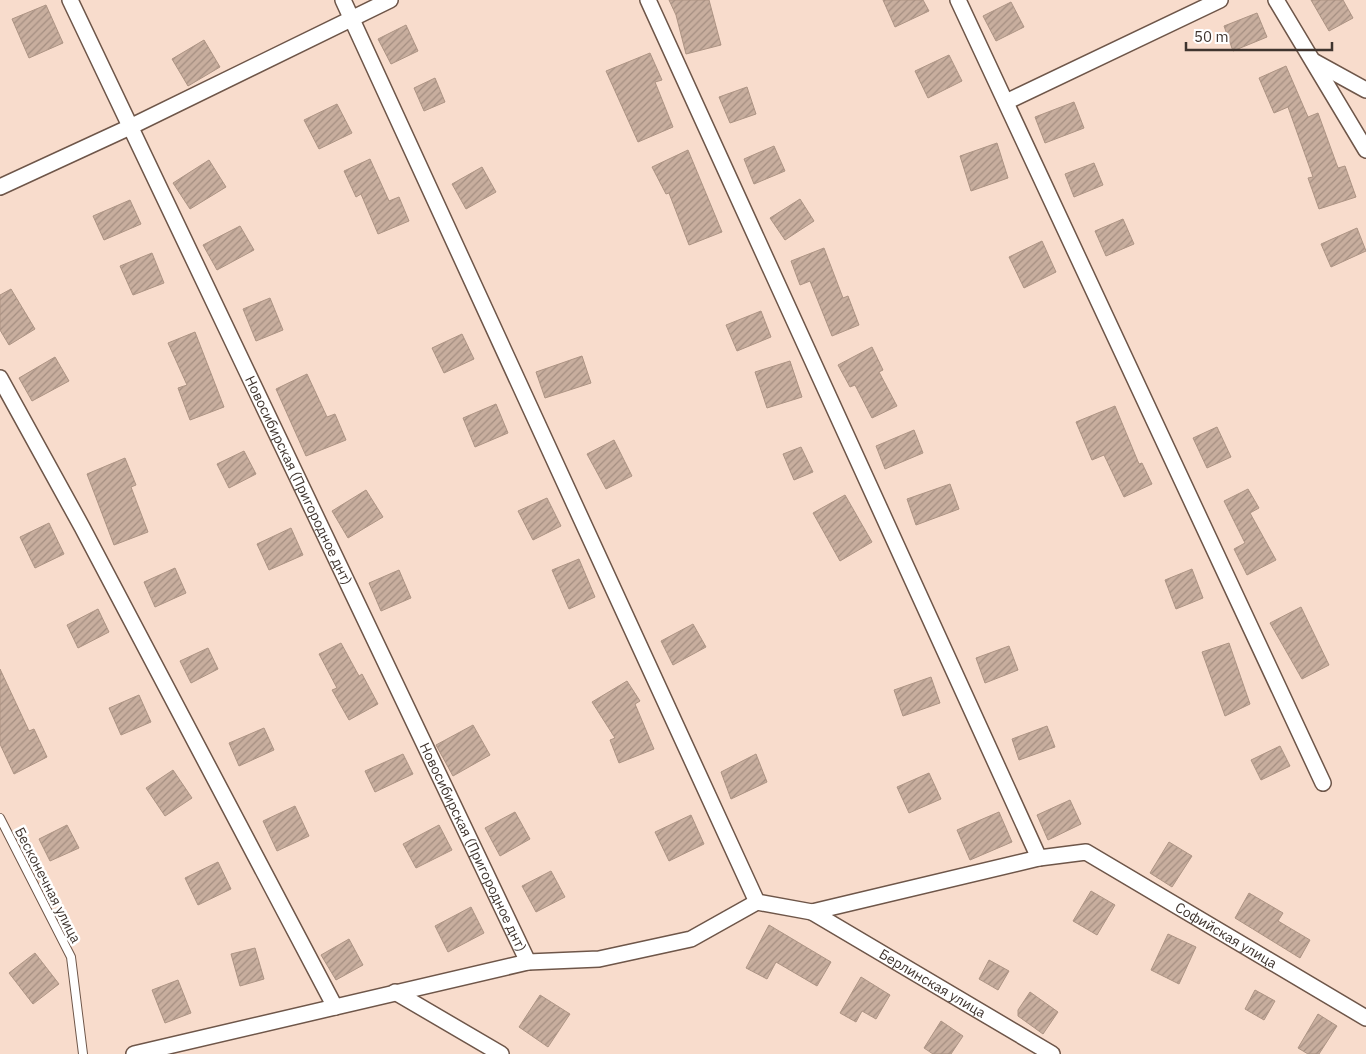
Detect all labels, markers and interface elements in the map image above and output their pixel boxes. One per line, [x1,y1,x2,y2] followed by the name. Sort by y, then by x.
[1186,20,1332,52] scale bar
[1194,27,1229,46] text: 50 m
[241,373,356,588] street label: Новосибирская (Пригородное днт)
[416,739,531,954] street label: Новосибирская (Пригородное днт)
[11,824,85,946] street label: Бесконечная улица
[1172,898,1281,972] street label: Софийская улица
[876,945,989,1022] street label: Берлинская улица

